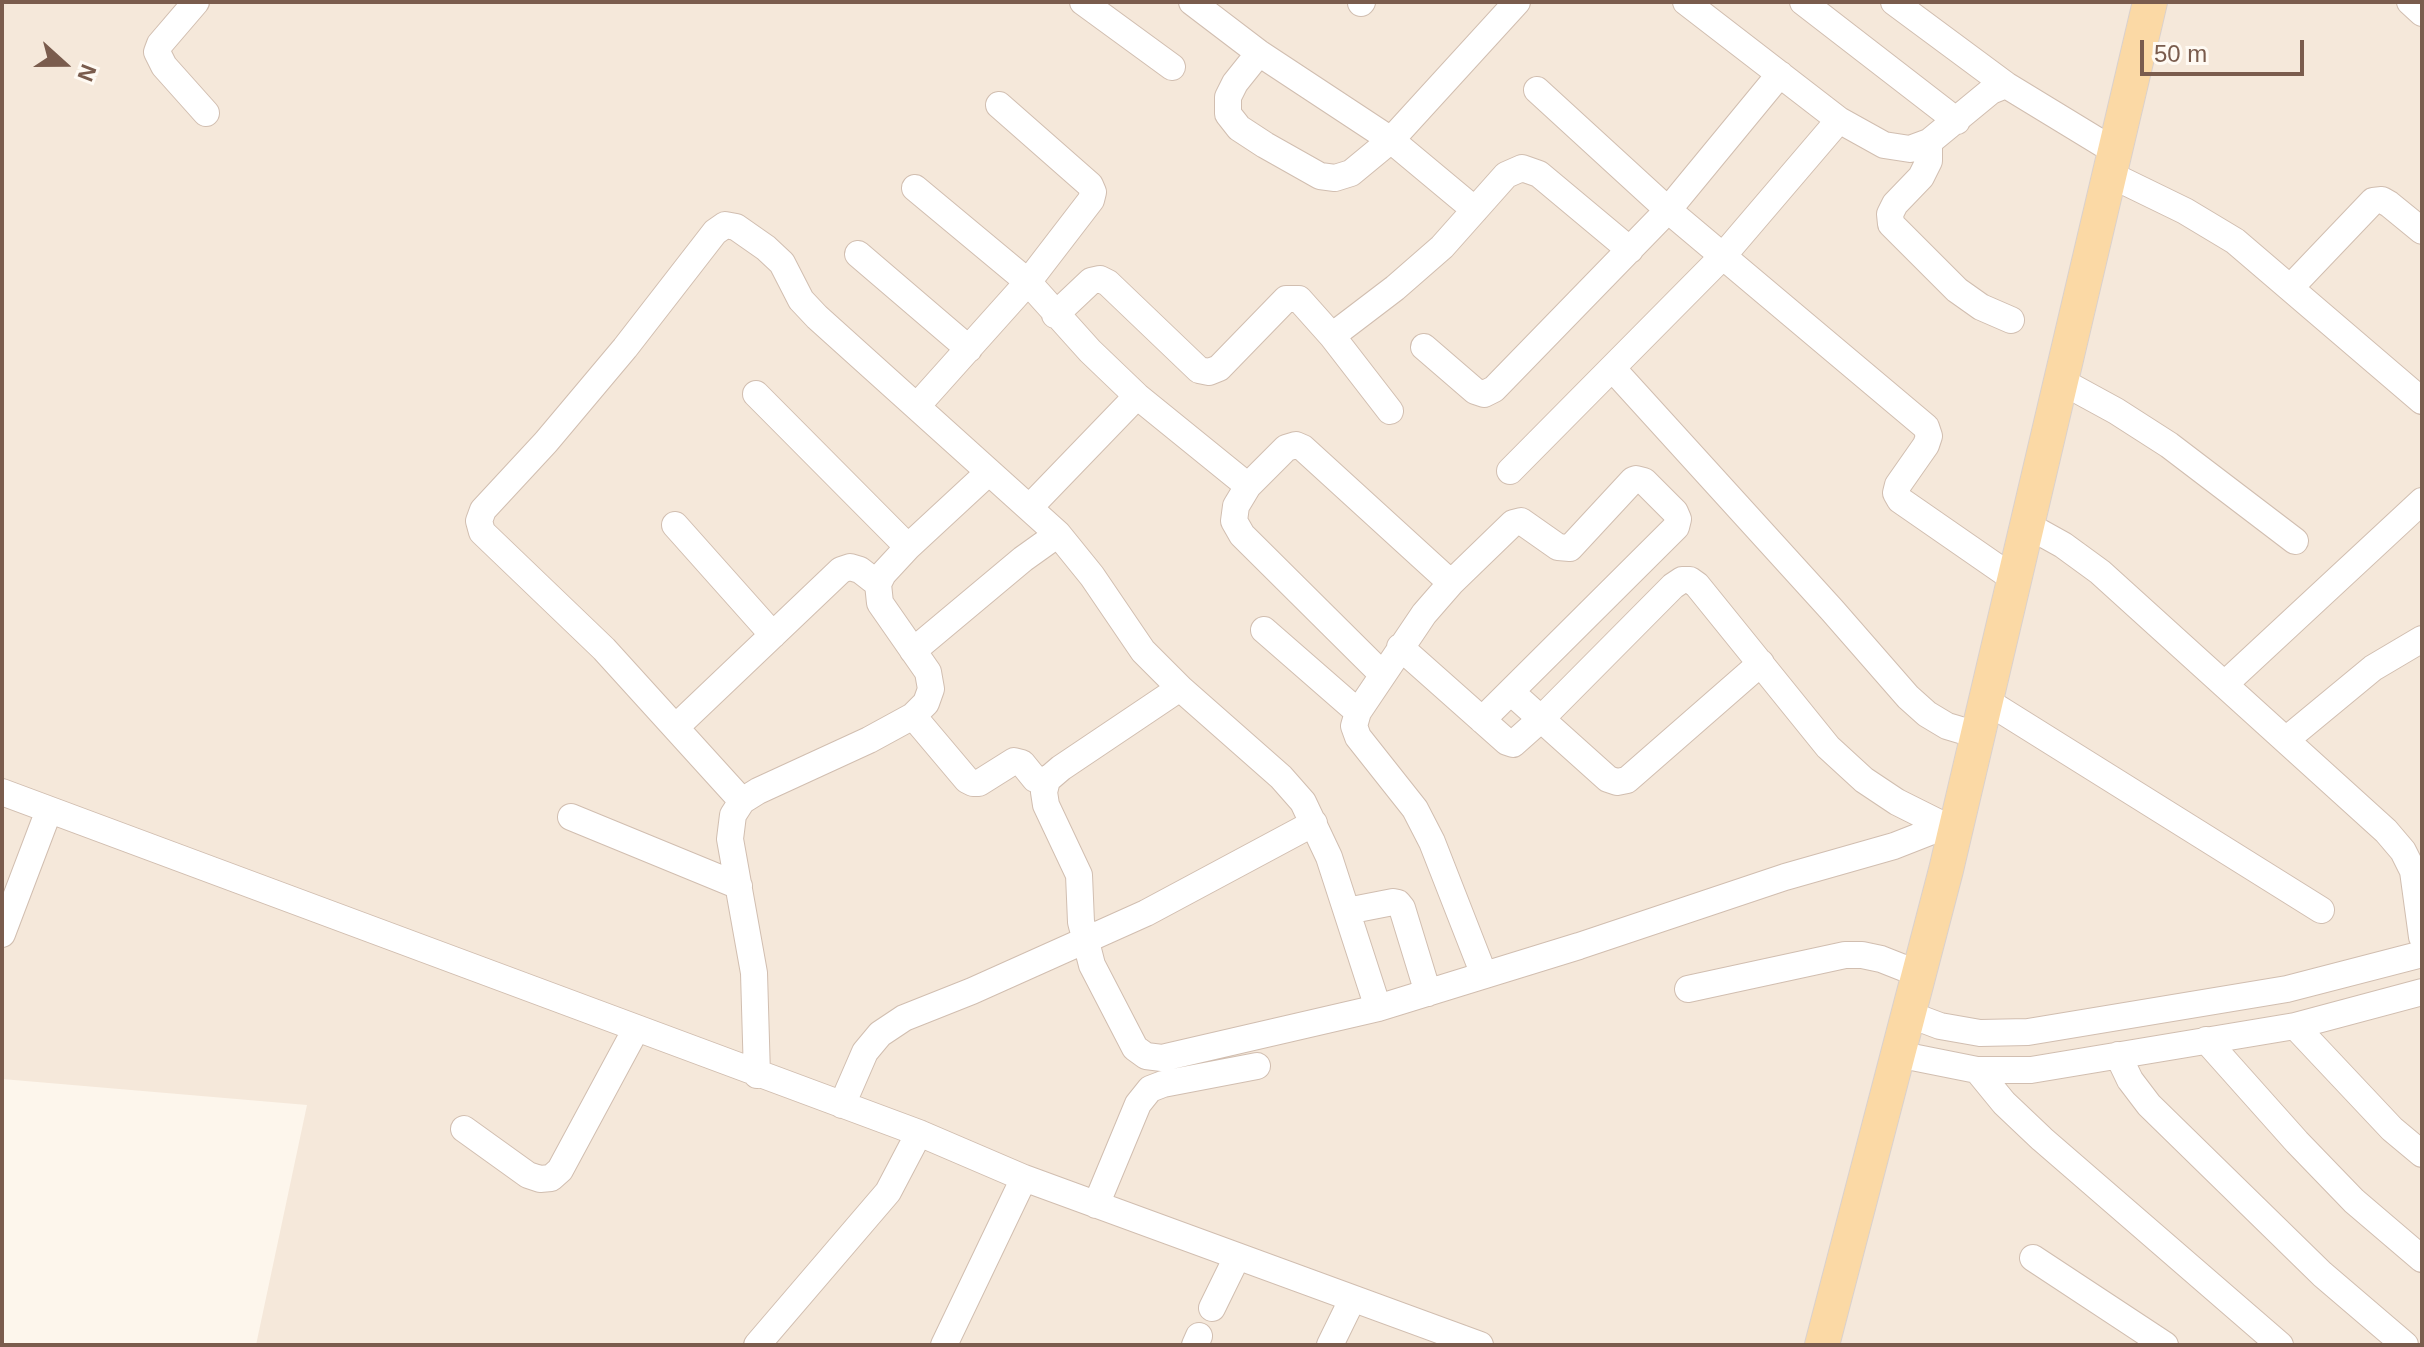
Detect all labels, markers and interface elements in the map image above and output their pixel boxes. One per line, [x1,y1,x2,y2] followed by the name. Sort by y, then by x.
[24,24,104,104] north arrow
[2144,24,2308,74] scale bar
[2154,40,2207,67] text: 50 m
[72,61,101,85] text: N

